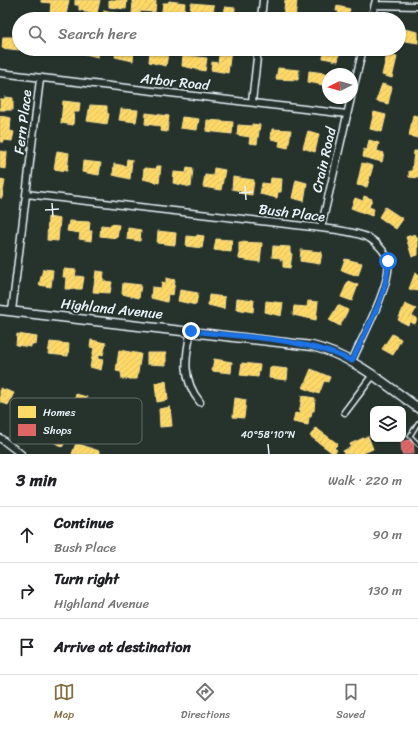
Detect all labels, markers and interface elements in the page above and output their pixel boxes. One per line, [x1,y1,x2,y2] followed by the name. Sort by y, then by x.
[12,12,406,56] search box
[58,21,137,47] text: Search here
[26,23,48,45] icon: search
[138,66,212,98] street label: Arbor Road
[322,68,358,104] north arrow
[7,88,39,156] street label: Fern Place
[304,123,344,195] street label: Crain Road
[257,197,327,230] street label: Bush Place
[379,252,397,270] route start
[60,291,164,327] street label: Highland Avenue
[182,322,200,340] route end
[10,398,142,444] legend
[43,403,76,422] text: Homes
[370,406,406,442] map controls
[370,406,406,442] button: layers
[43,421,72,440] text: Shops
[241,426,295,444] text: 40°58'10"N
[16,465,57,495] text: 3 min
[328,469,402,492] text: Walk · 220 m
[54,510,114,536] text: Continue
[372,523,402,546] text: 90 m
[16,524,38,546] icon: ahead
[54,536,116,559] text: Bush Place
[54,566,119,592] text: Turn right
[368,579,402,602] text: 130 m
[16,580,38,602] icon: right
[54,592,149,615] text: Highland Avenue
[54,634,191,660] text: Arrive at destination
[16,636,38,658] icon: arrive
[53,681,75,724] tab: Map
[181,681,230,724] tab: Directions
[336,681,365,724] tab: Saved

